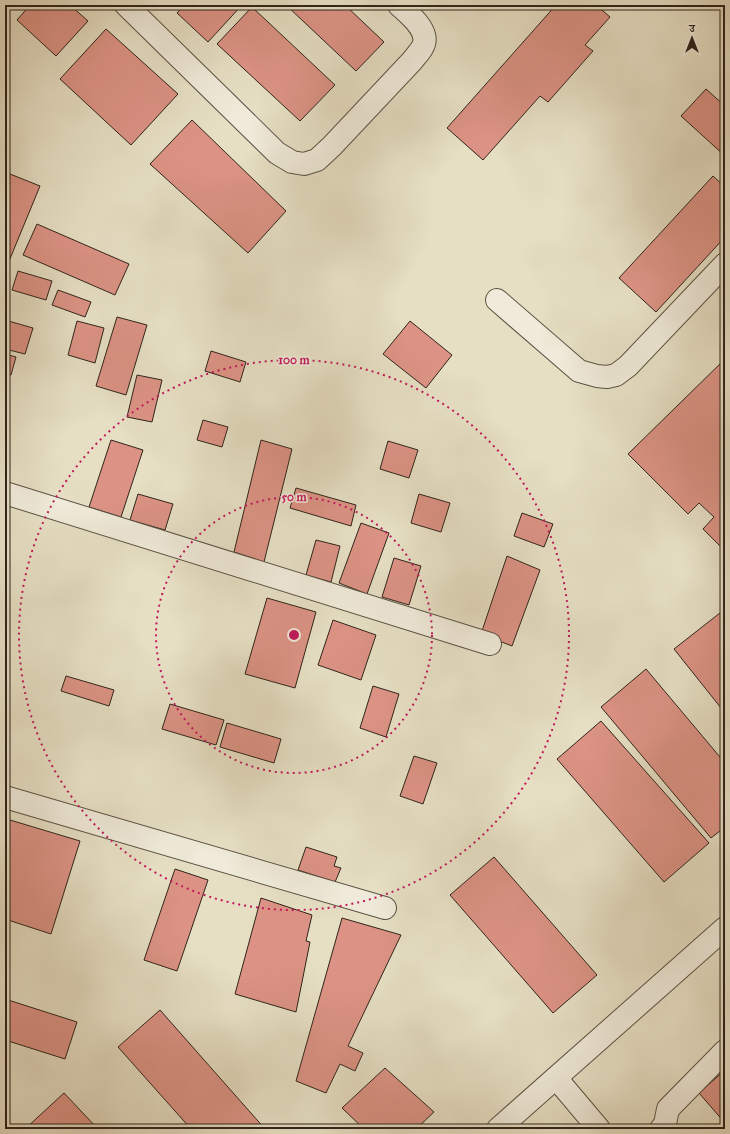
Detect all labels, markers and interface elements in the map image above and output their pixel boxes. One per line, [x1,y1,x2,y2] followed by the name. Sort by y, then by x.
[672,18,712,58] north arrow
[688,22,696,35] text: उ
[278,353,311,367] text: 100 m
[281,490,308,504] text: 50 m
[287,628,301,642] centre of rings

